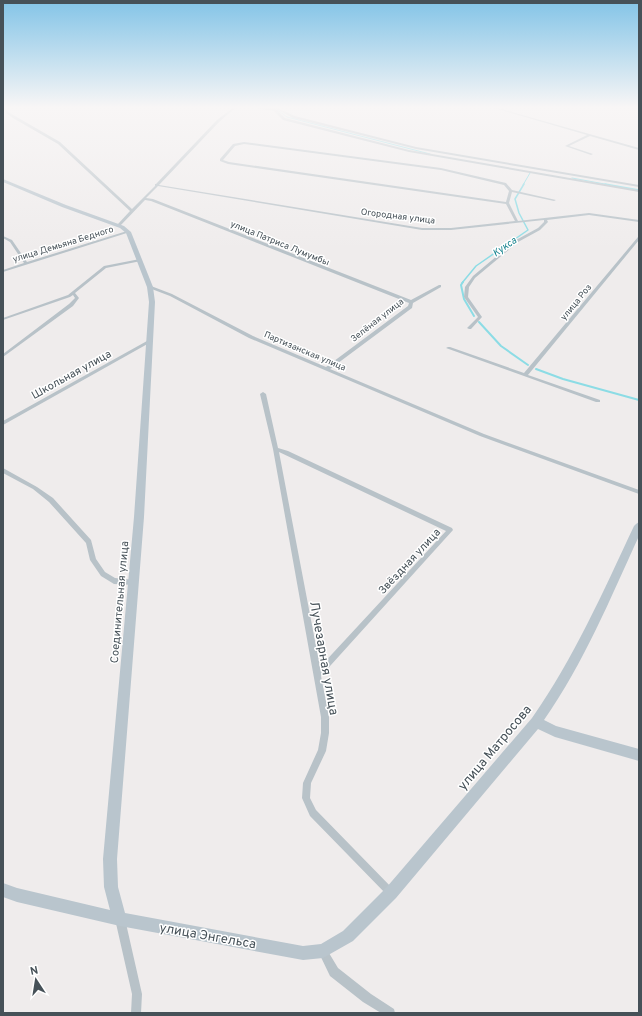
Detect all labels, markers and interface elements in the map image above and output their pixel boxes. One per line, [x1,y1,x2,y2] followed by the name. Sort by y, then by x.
[360,206,436,227] street label: Огородная улица
[229,219,331,268] street label: улица Патриса Лумумбы
[11,224,115,265] street label: улица Демьяна Бедного
[490,234,520,260] water label: Кукса
[558,282,595,323] street label: улица Роз
[349,296,406,345] street label: Зелёная улица
[262,329,348,374] street label: Партизанская улица
[29,347,114,403] street label: Школьная улица
[376,526,444,598] street label: Звёздная улица
[108,540,132,664] street label: Соединительная улица
[305,600,341,717] street label: Лучезарная улица
[455,702,536,794] street label: улица Матросова
[158,921,257,953] street label: улица Энгельса
[16,960,56,1000] north arrow
[29,964,39,979] text: N

